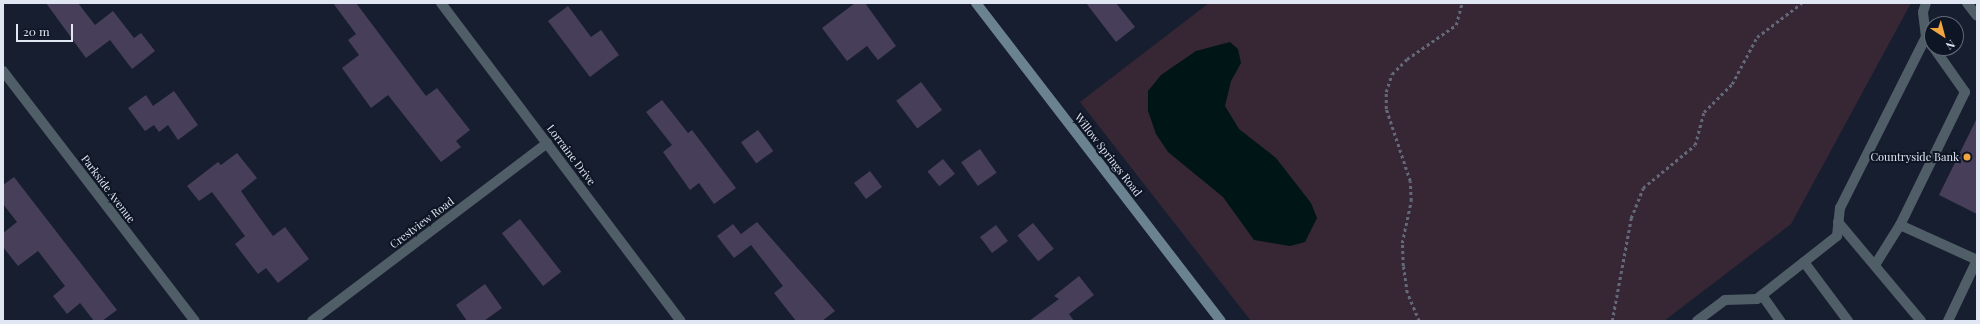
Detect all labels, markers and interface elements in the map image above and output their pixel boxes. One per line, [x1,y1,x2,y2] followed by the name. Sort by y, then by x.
[18,16,75,42] scale bar
[1924,16,1964,56] north arrow
[23,23,50,39] text: 20 m
[1943,37,1958,54] text: N
[1072,111,1144,199] street label: Willow Springs Road
[544,122,598,188] street label: Lorraine Drive
[1870,150,1959,164] place label: Countryside Bank
[78,152,138,226] street label: Parkside Avenue
[1962,152,1972,162] marker: Countryside Bank
[387,195,457,251] street label: Crestview Road

